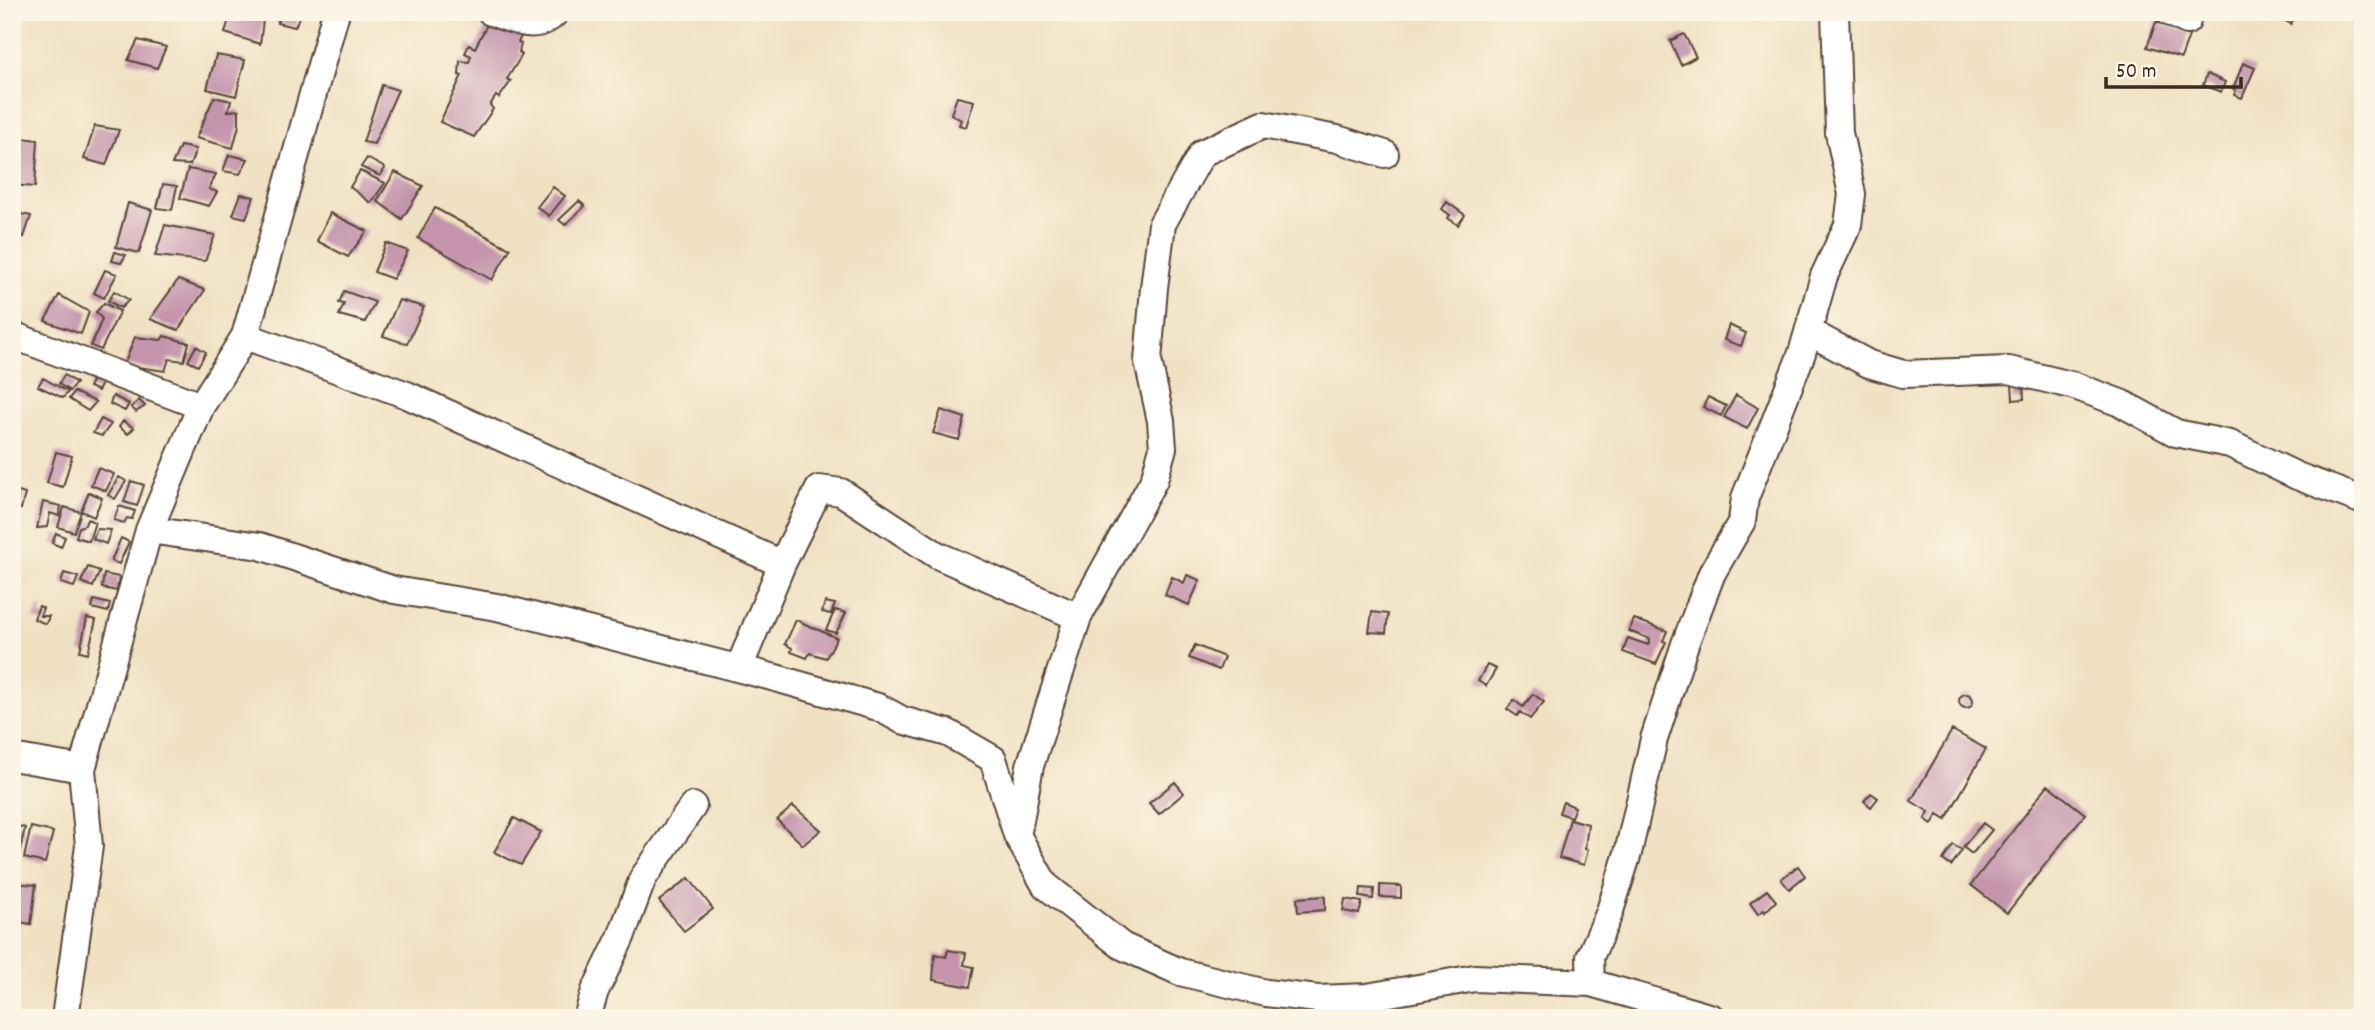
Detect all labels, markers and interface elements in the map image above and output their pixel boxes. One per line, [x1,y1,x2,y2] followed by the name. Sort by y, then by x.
[2106,46,2240,90] scale bar
[2116,58,2156,88] text: 50 m

